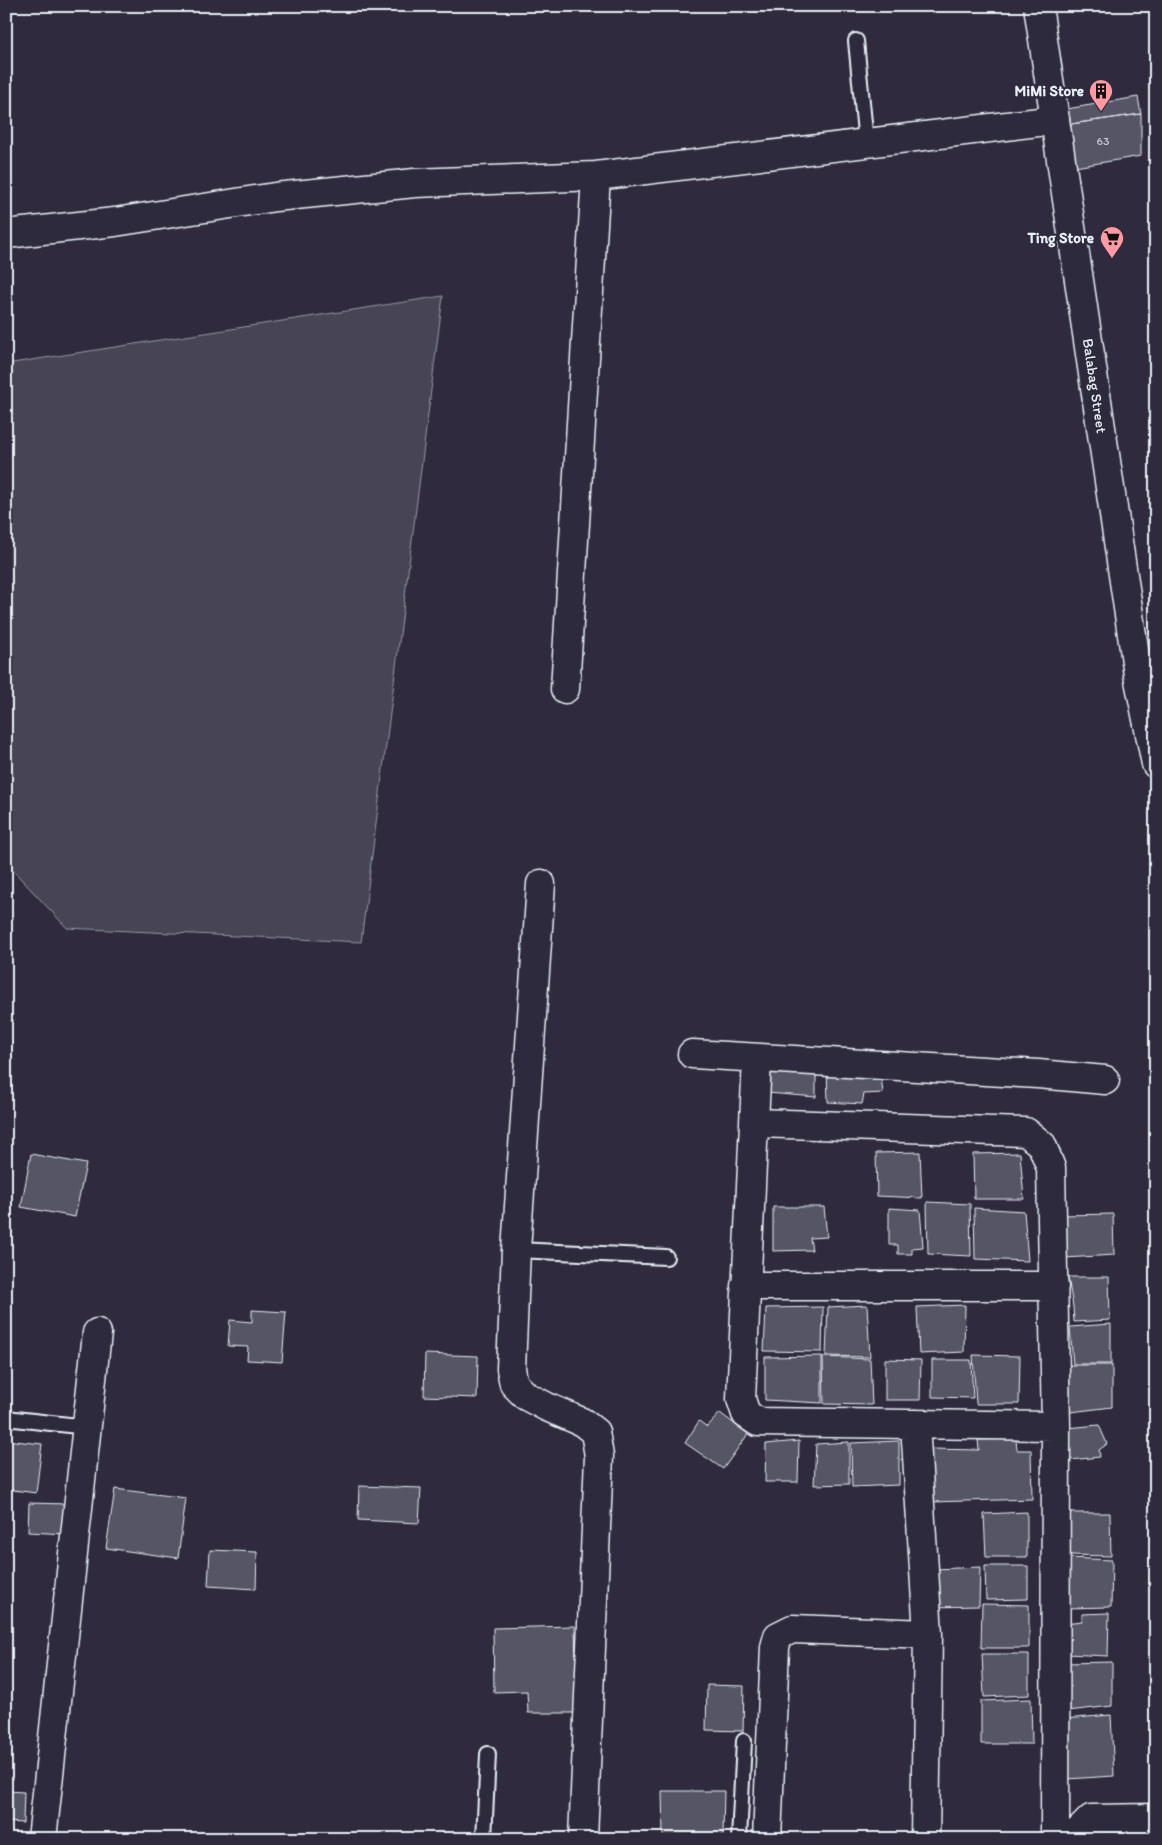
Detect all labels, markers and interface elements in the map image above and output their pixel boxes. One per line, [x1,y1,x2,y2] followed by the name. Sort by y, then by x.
[1088,78,1114,112] building icon: MiMi Store
[1015,82,1084,100] place label: MiMi Store
[1097,134,1110,148] house number: 63
[1099,225,1125,259] supermarket icon: Ting Store
[1026,229,1094,248] place label: Ting Store
[1079,337,1111,435] street label: Balabag Street

